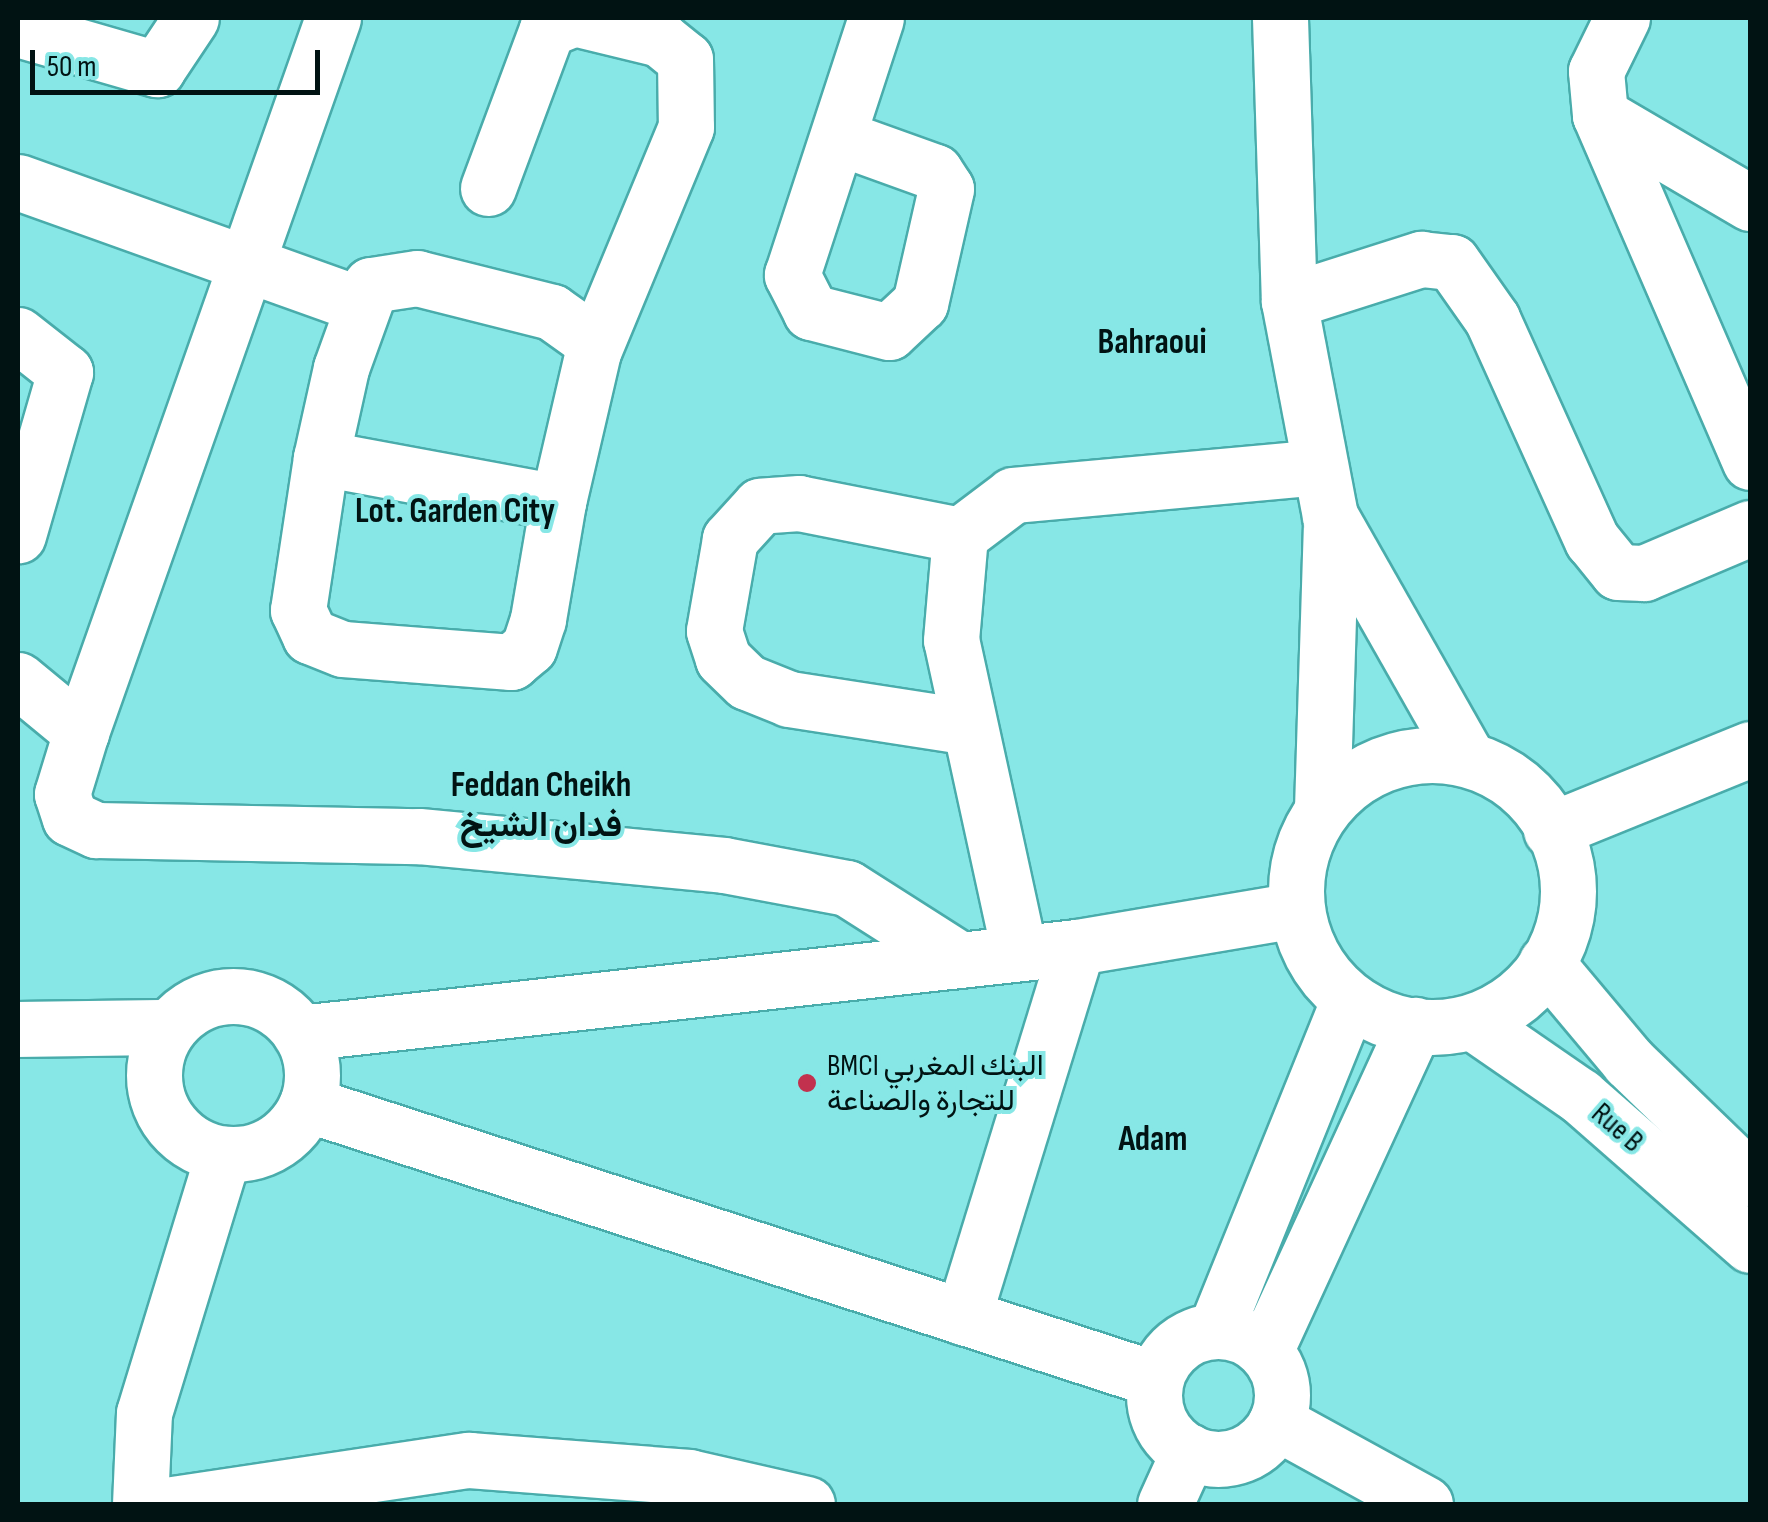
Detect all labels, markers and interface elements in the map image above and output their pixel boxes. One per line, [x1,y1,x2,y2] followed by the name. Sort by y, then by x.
[35,30,325,92] scale bar
[47,49,96,85] text: 50 m
[1097,322,1207,364] district label: Bahraoui
[355,491,555,533] district label: Lot. Garden City
[451,765,631,847] district label: Feddan Cheikh فدان الشيخ
[827,1048,1044,1118] place label: BMCI البنك المغربي للتجارة والصناعة
[796,1072,818,1094] marker: BMCI البنك المغربي للتجارة والصناعة
[1584,1096,1650,1160] street label: Rue B
[1118,1119,1188,1161] district label: Adam

